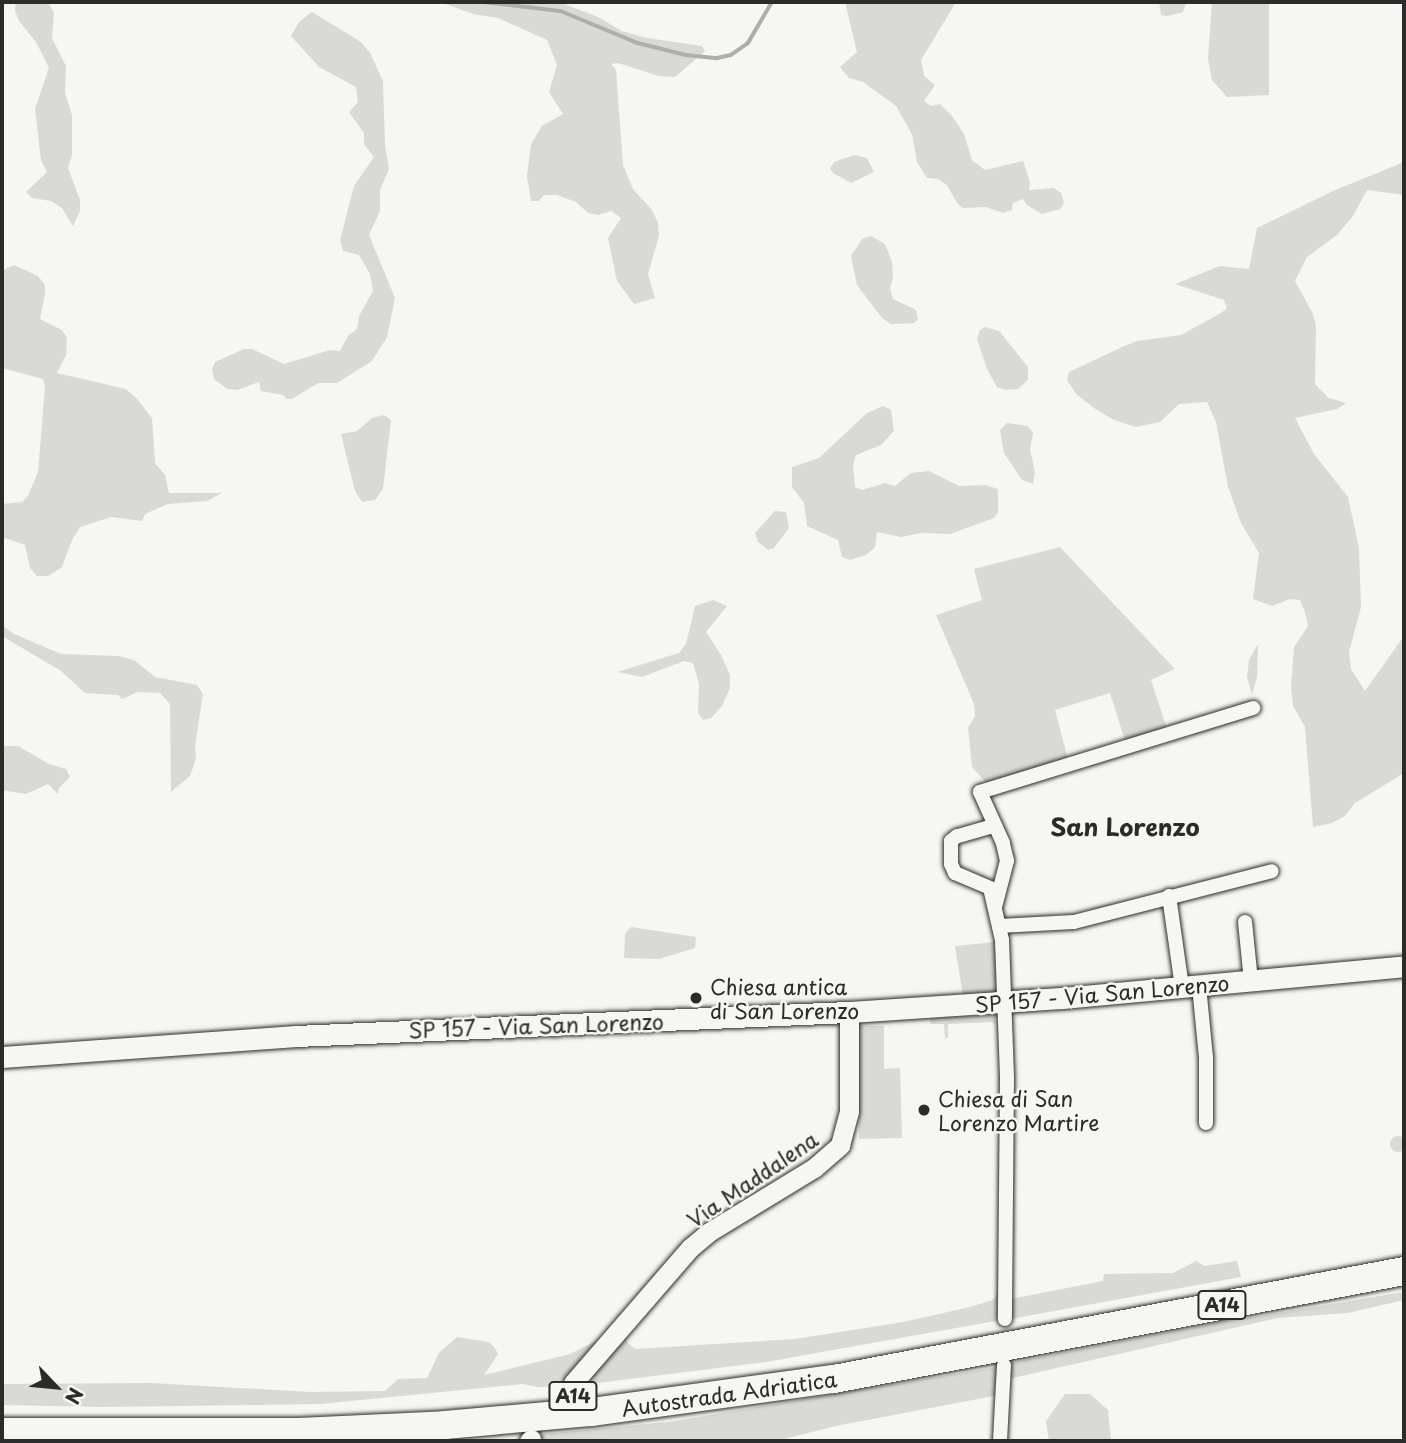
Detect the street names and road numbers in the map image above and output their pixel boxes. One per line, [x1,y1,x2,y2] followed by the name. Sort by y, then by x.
[974,969,1230,1017] street label: SP 157 - Via San Lorenzo
[408,1008,664,1042] street label: SP 157 - Via San Lorenzo
[683,1126,821,1232] street label: Via Maddalena
[1196,1289,1248,1320] road number: A14
[620,1365,838,1421] street label: Autostrada Adriatica
[547,1380,599,1412] road number: A14

